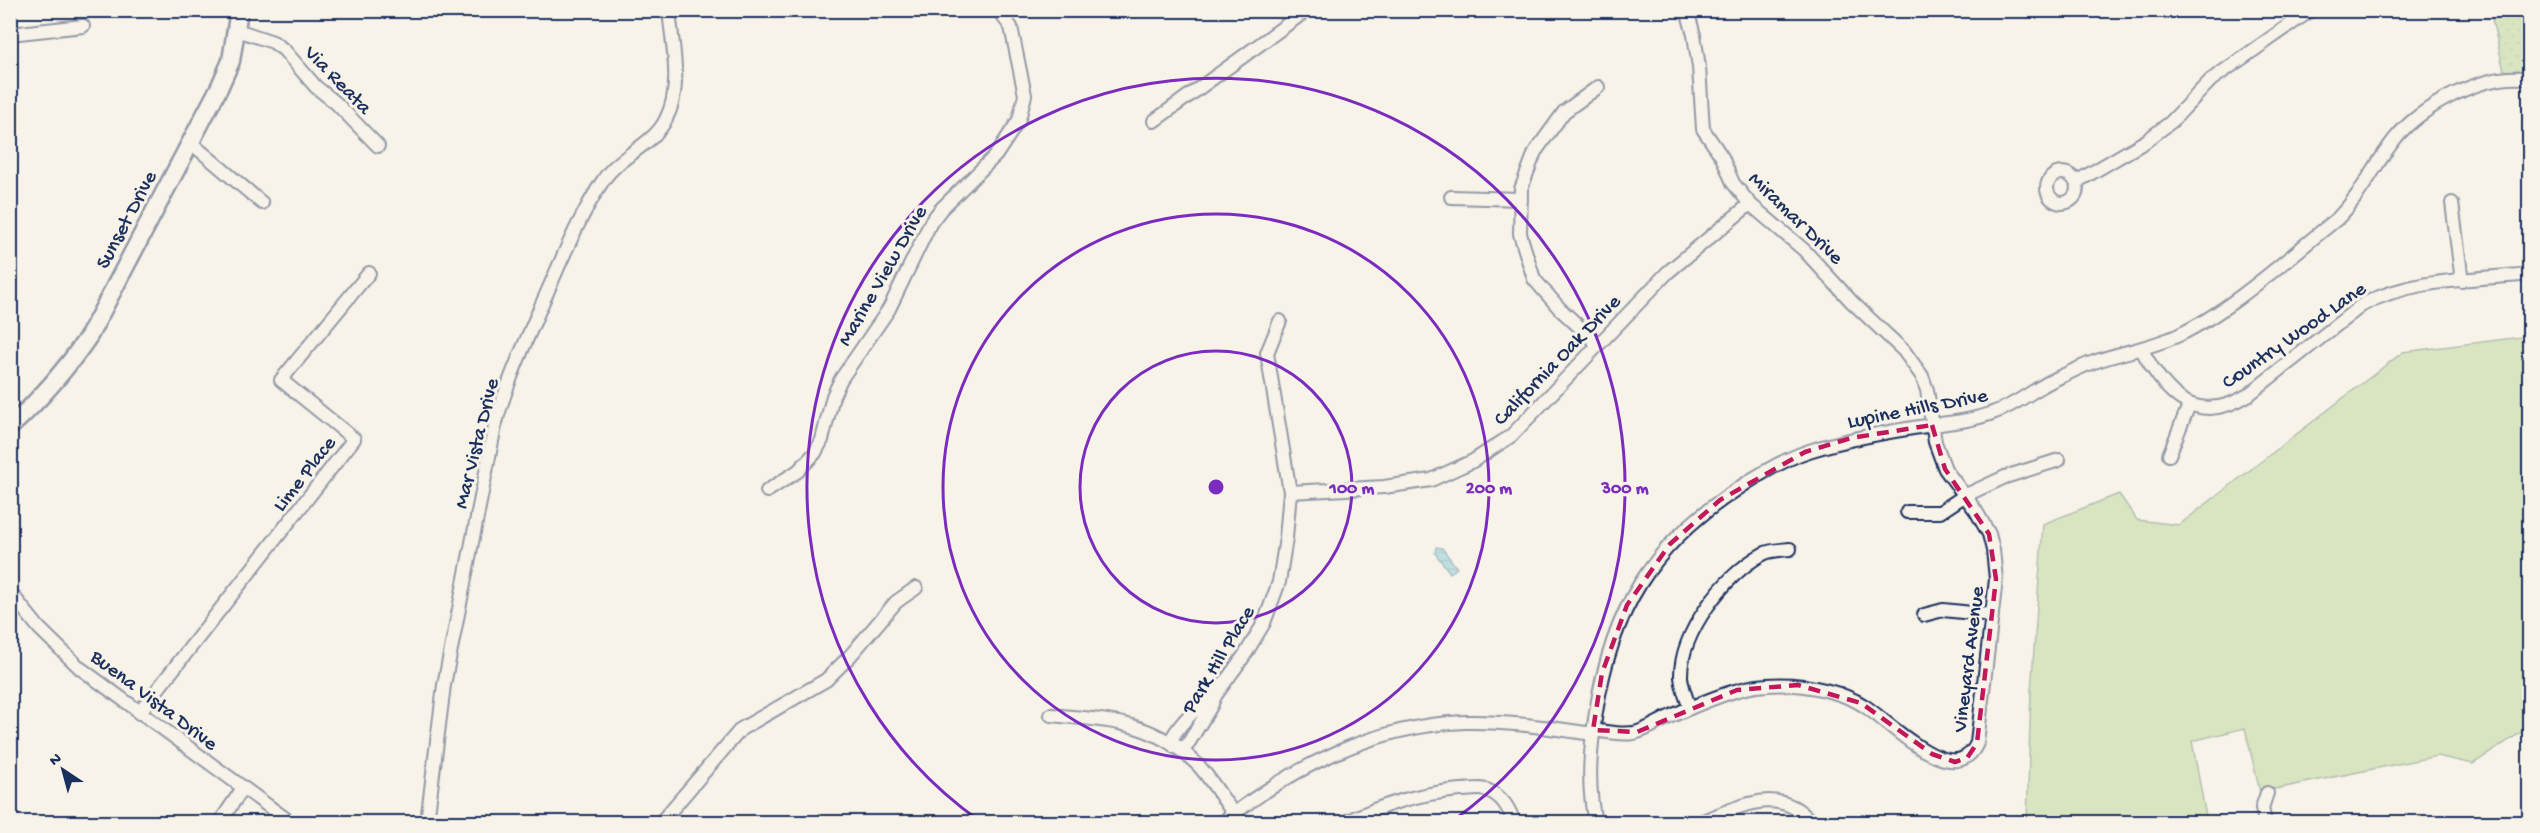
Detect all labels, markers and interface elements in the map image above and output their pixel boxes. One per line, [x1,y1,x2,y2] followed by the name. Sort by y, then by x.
[297,41,376,122] street label: Via Reata
[92,166,165,274] street label: Sunset Drive
[1742,168,1848,272] street label: Miramar Drive
[834,201,935,351] street label: Marine View Drive
[2218,277,2373,396] street label: Country Wood Lane
[1490,290,1628,432] street label: California Oak Drive
[450,375,507,512] street label: Mar Vista Drive
[1845,384,1991,436] street label: Lupine Hills Drive
[269,432,344,518] street label: Lime Place
[1206,477,1226,497] centre of rings
[1329,479,1375,500] text: 100 m
[1466,479,1512,500] text: 200 m
[1601,479,1649,500] text: 300 m
[1949,584,1992,735] street label: Vineyard Avenue
[1177,601,1263,720] street label: Park Hill Place
[83,645,222,759] street label: Buena Vista Drive
[33,740,93,800] north arrow
[46,750,66,771] text: N

